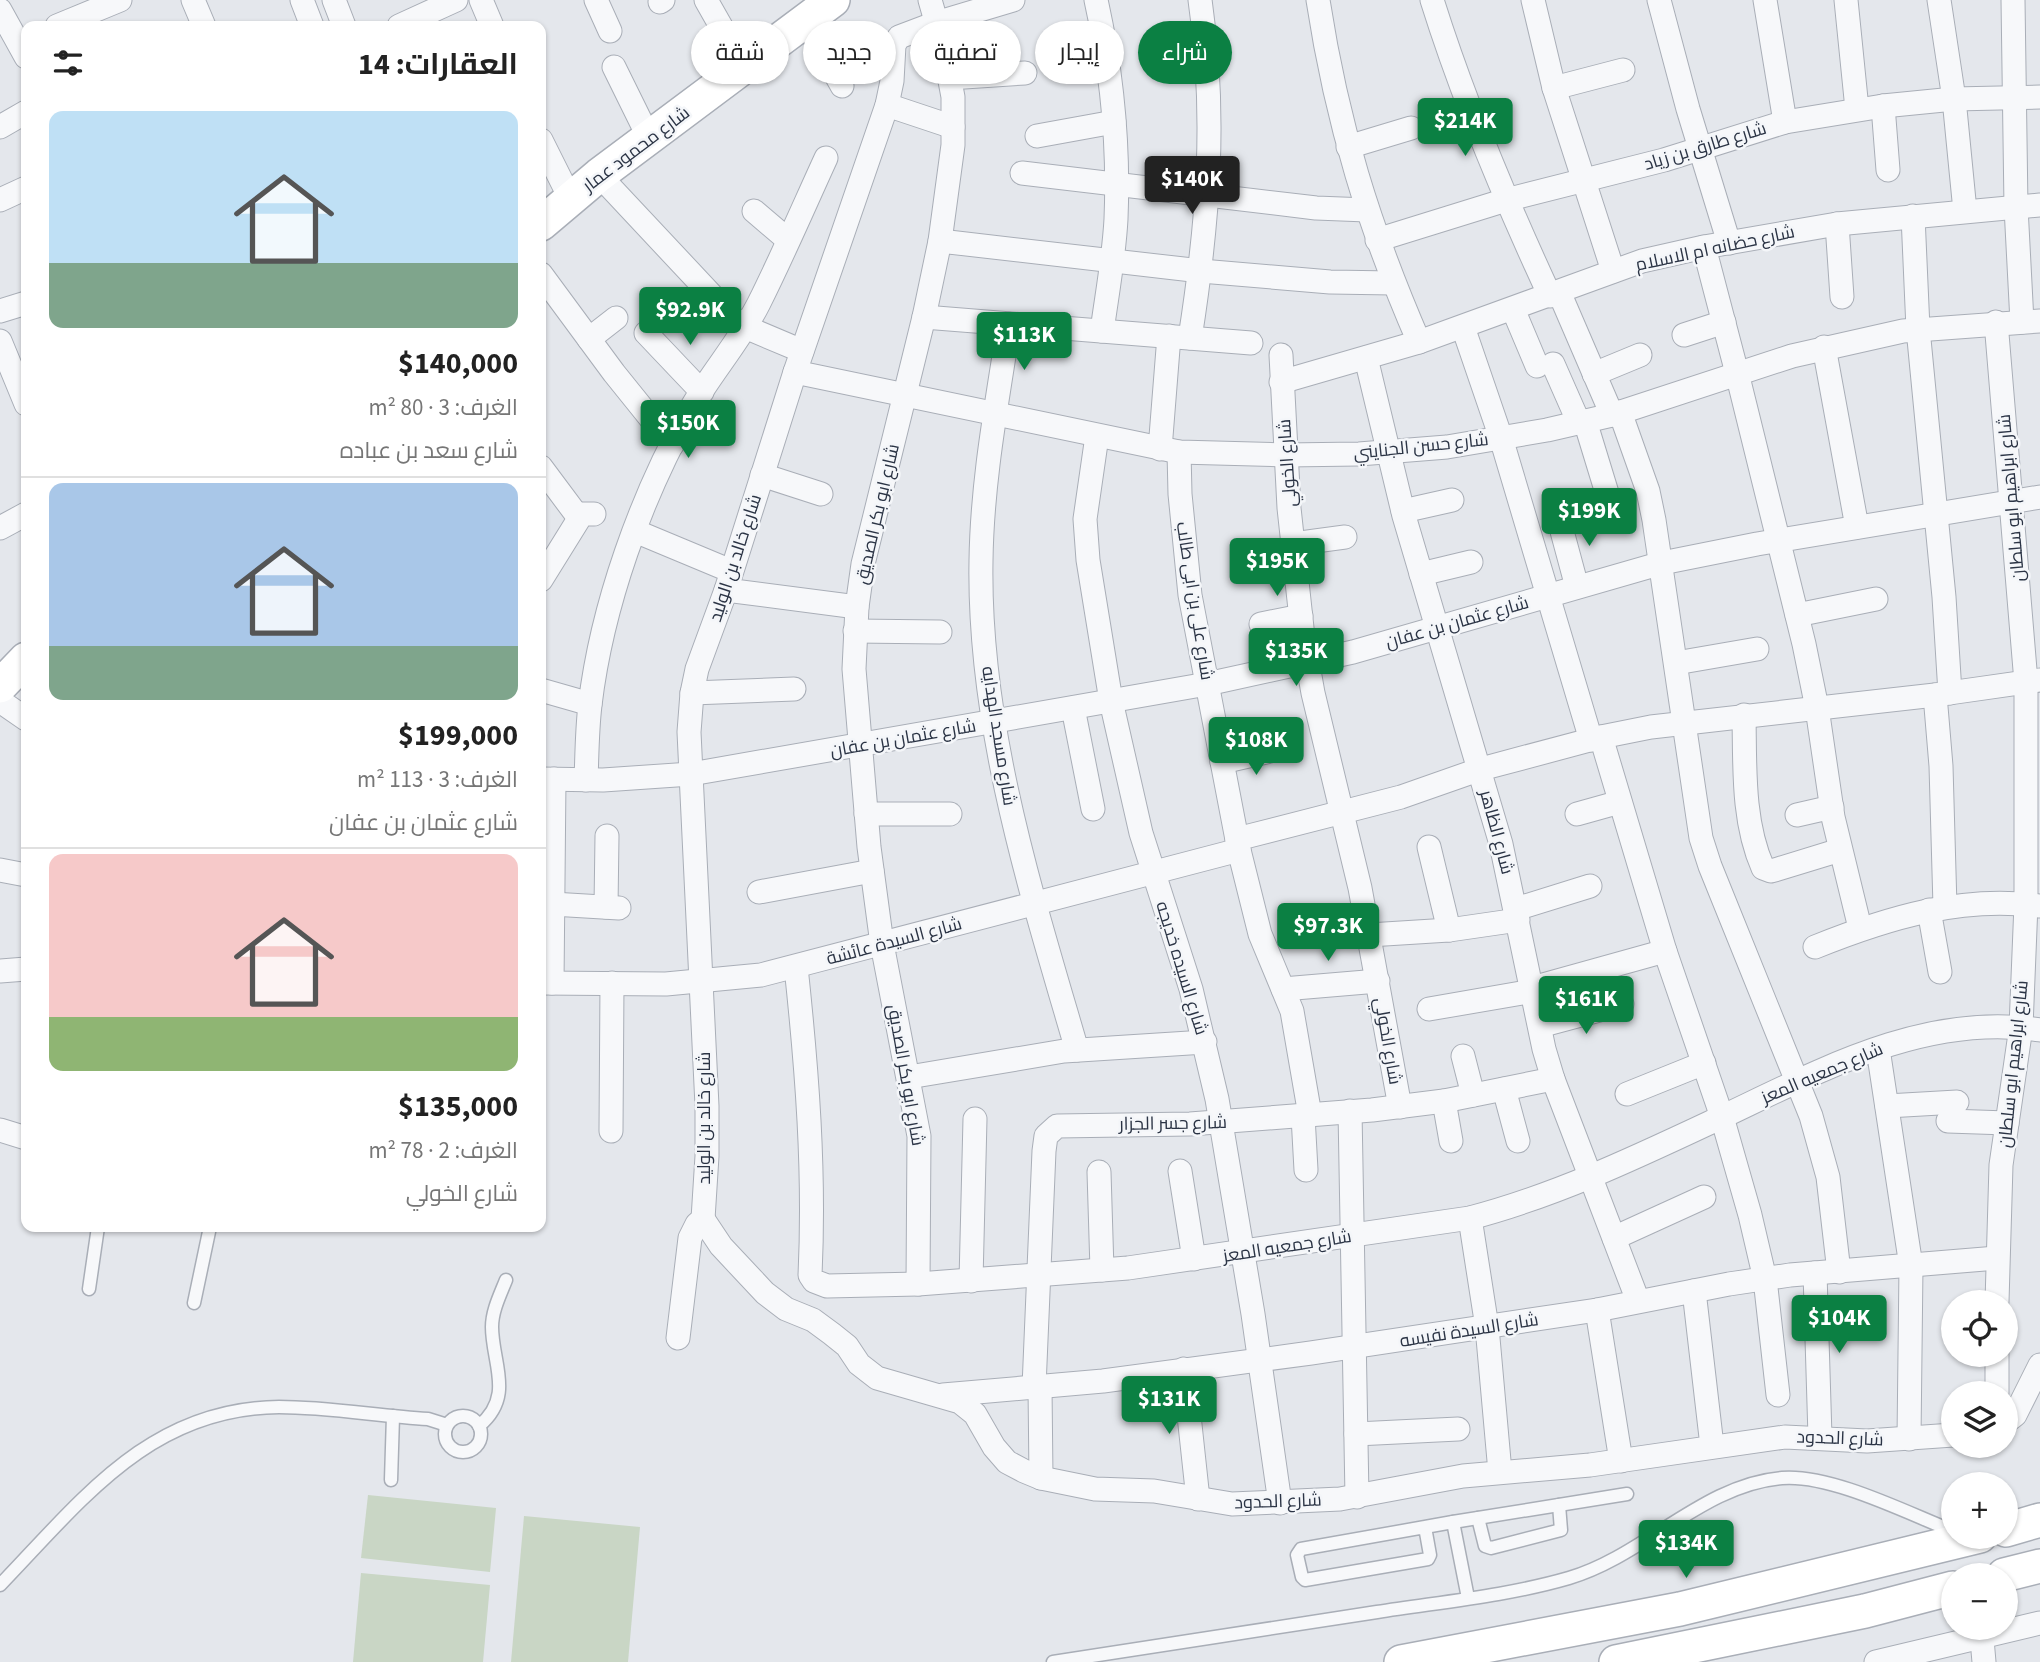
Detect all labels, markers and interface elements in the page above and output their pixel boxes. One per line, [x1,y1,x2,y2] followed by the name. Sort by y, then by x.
[691,21,789,84] chip: شقة
[803,21,896,84] chip: جديد
[910,21,1021,84] chip: تصفية
[1035,21,1124,84] chip: إيجار
[1138,21,1232,84] chip: شراء
[358,43,518,86] text: العقارات: 14
[49,44,87,82] icon: filters
[1416,99,1514,158] pin: $214K
[577,101,695,199] street label: شارع محمود عمار
[1434,104,1496,137] text: $214K
[1641,116,1770,177] street label: شارع طارق بن زياد
[221,156,347,282] icon: home
[1143,156,1241,216] pin: $140K
[1161,162,1223,195] text: $140K
[1633,219,1797,278] street label: شارع حضانه ام الاسلام
[633,288,747,347] pin: $92.9K
[655,293,725,326] text: $92.9K
[975,312,1073,372] pin: $113K
[993,318,1055,351] text: $113K
[398,342,518,385] text: $140,000
[368,391,518,424] text: الغرف: 3 · 80 m²
[639,400,737,460] pin: $150K
[657,406,719,439] text: $150K
[1992,413,2031,583] street label: شارع ابراهيم ابو سلطان
[1272,418,1304,508] street label: شارع الخولي
[1352,427,1490,467] street label: شارع حسن الجنايني
[340,434,518,467] text: شارع سعد بن عباده
[849,441,906,587] street label: شارع ابو بكر الصديق
[1540,489,1638,548] pin: $199K
[703,491,768,625] street label: شارع خالد بن الوليد
[1558,494,1620,527] text: $199K
[1170,520,1219,682] street label: شارع على بن ابى طالب
[221,528,347,654] icon: home
[1228,538,1326,598] pin: $195K
[1246,544,1308,577] text: $195K
[1383,590,1532,655] street label: شارع عثمان بن عفان
[1247,628,1345,688] pin: $135K
[1265,634,1327,667] text: $135K
[975,665,1022,808] street label: شارع مسجد الهدايه
[828,713,978,764] street label: شارع عثمان بن عفان
[398,714,518,757] text: $199,000
[1207,718,1305,777] pin: $108K
[1225,723,1287,756] text: $108K
[357,763,518,796] text: الغرف: 3 · 113 m²
[1473,786,1520,877] street label: شارع الظاهر
[329,806,518,839] text: شارع عثمان بن عفان
[1149,898,1214,1038] street label: شارع السيده خديجه
[221,899,347,1025] icon: home
[1271,904,1385,963] pin: $97.3K
[1293,909,1363,942] text: $97.3K
[824,911,965,972] street label: شارع السيدة عائشة
[1537,976,1635,1036] pin: $161K
[1992,979,2035,1149] street label: شارع ابراهيم ابو سلطان
[1555,982,1617,1015] text: $161K
[1367,996,1407,1087] street label: شارع الخولي
[881,1002,930,1148] street label: شارع ابو بكر الصديق
[1756,1037,1887,1111] street label: شارع جمعيه المعز
[692,1051,717,1185] street label: شارع خالد بن الوليد
[398,1085,518,1128] text: $135,000
[1118,1110,1227,1137] street label: شارع جسر الجزار
[368,1134,518,1167] text: الغرف: 2 · 78 m²
[406,1177,518,1210] text: شارع الخولي
[1220,1224,1353,1269] street label: شارع جمعيه المعز
[1941,1290,2018,1640] map controls
[1941,1290,2018,1367] button: locate
[1790,1296,1888,1355] pin: $104K
[1808,1301,1870,1334] text: $104K
[1398,1307,1540,1354] street label: شارع السيدة نفيسه
[1120,1376,1218,1436] pin: $131K
[1941,1381,2018,1458] button: layers
[1138,1382,1200,1415] text: $131K
[1796,1424,1884,1453] street label: شارع الحدود
[1941,1472,2018,1549] button: +
[1234,1487,1322,1516] street label: شارع الحدود
[1637,1520,1735,1580] pin: $134K
[1655,1526,1717,1559] text: $134K
[1941,1563,2018,1640] button: −

